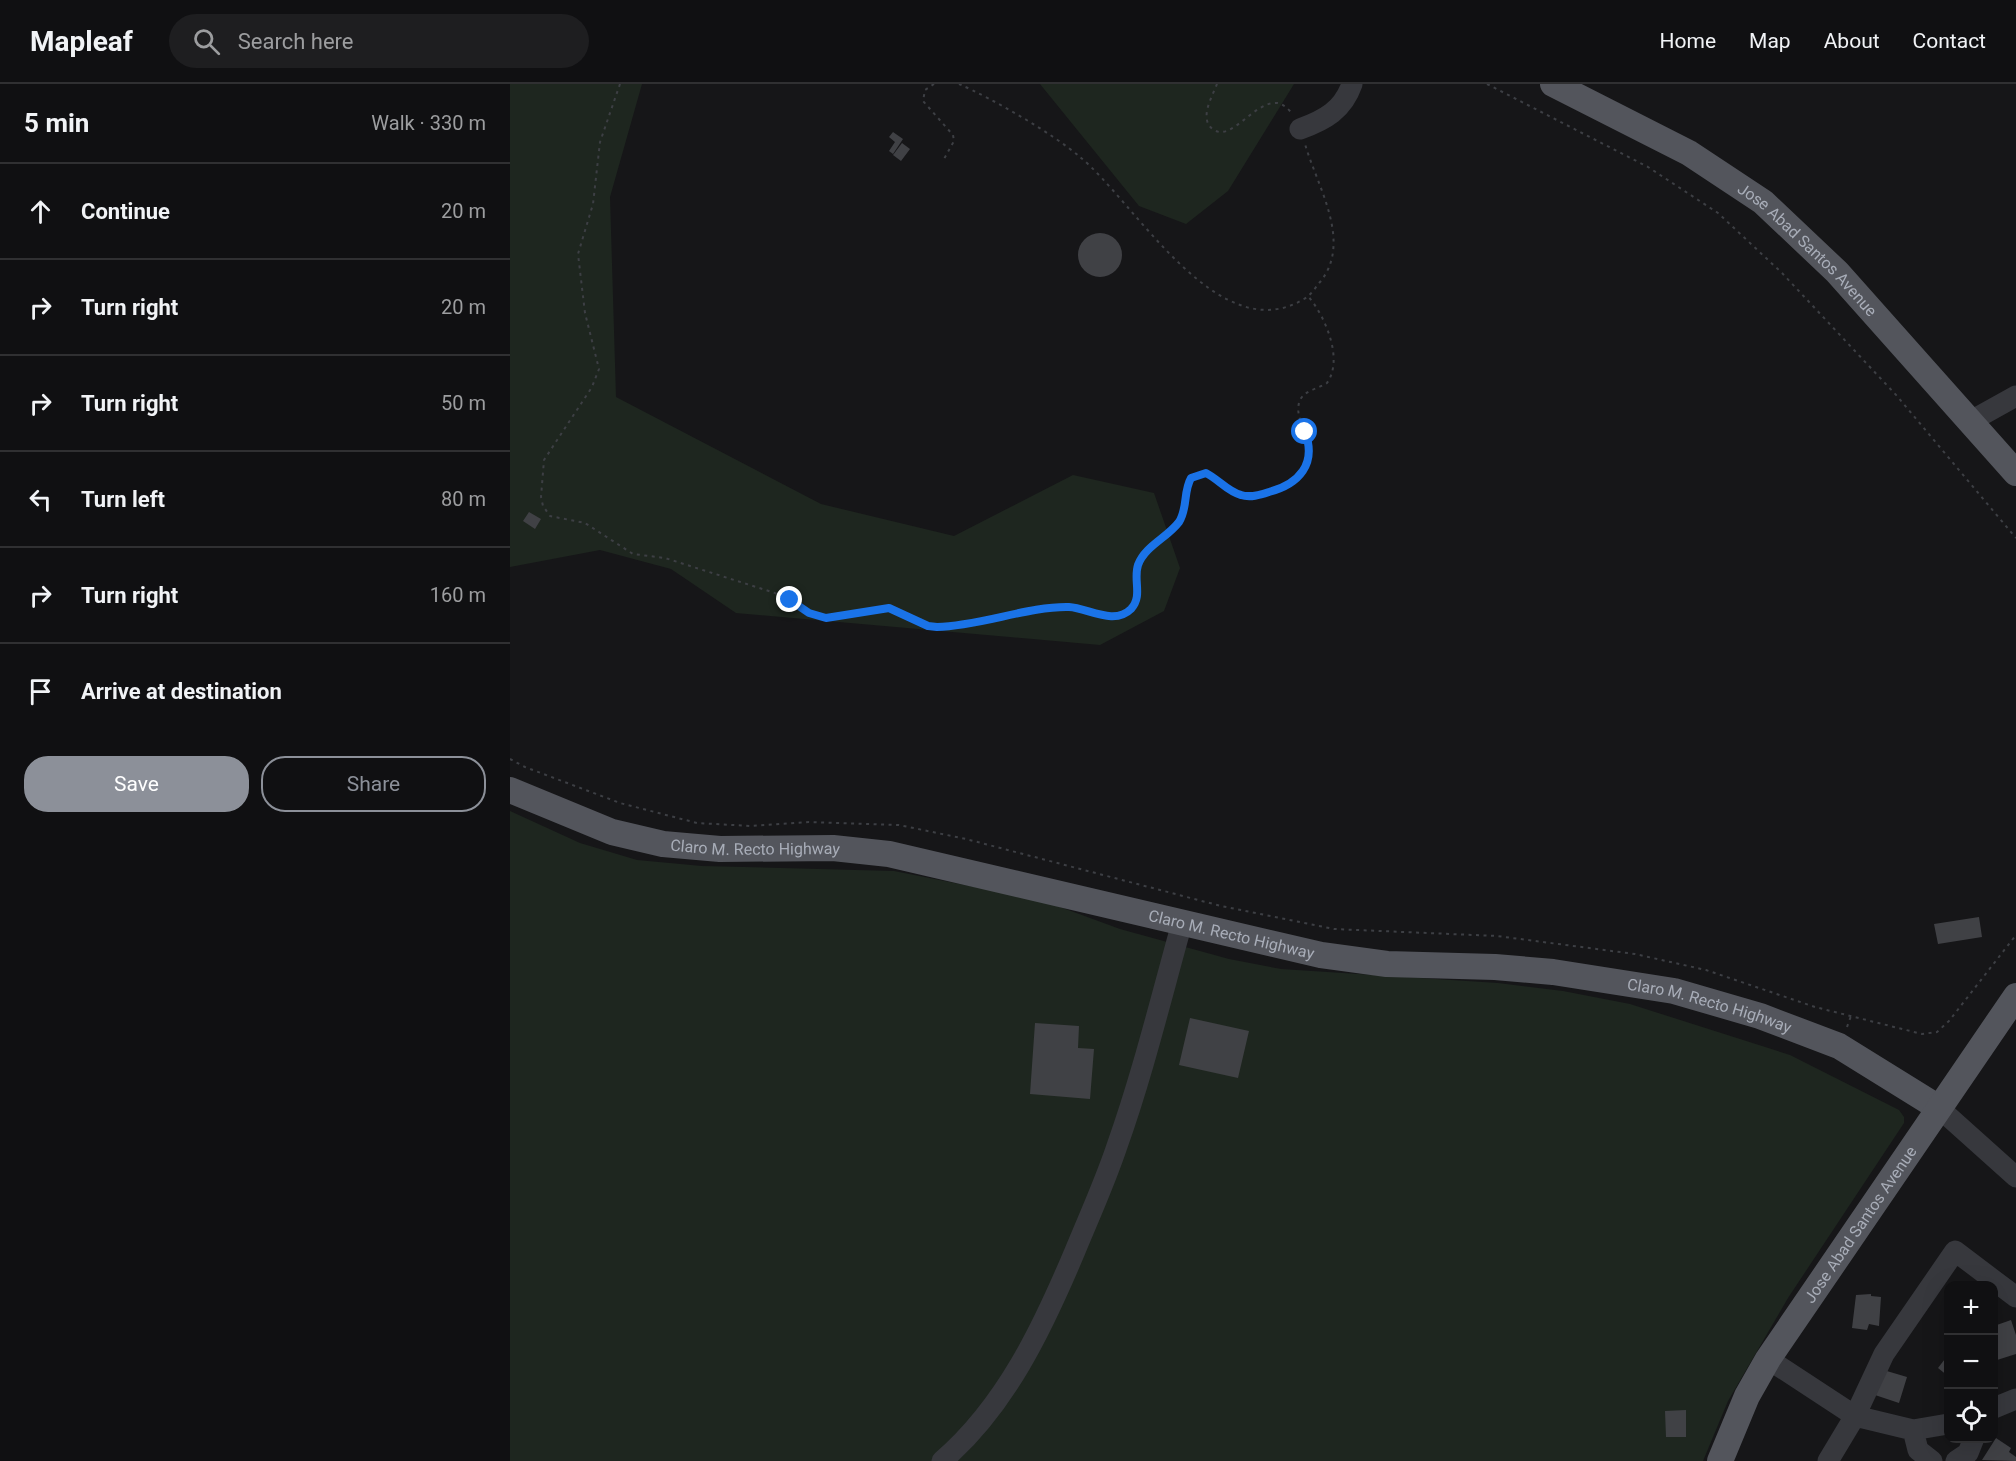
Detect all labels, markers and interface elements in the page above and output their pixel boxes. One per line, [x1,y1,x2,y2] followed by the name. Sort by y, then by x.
[169,14,589,68] search box
[30,25,133,58] text: Mapleaf
[190,25,223,58] icon: search
[238,29,354,54] text: Search here
[1660,29,1716,53] text: Home
[1749,29,1791,53] text: Map
[1824,29,1880,53] text: About
[1913,29,1986,53] text: Contact
[24,108,89,138] text: 5 min
[371,111,486,135] text: Walk · 330 m
[1734,179,1881,320] street label: Jose Abad Santos Avenue
[24,195,57,228] icon: ahead
[81,199,170,224] text: Continue
[441,199,486,223] text: 20 m
[24,291,57,324] icon: right
[81,295,178,320] text: Turn right
[441,295,486,319] text: 20 m
[24,387,57,420] icon: right
[81,391,178,416] text: Turn right
[441,391,486,415] text: 50 m
[1291,418,1317,444] route start
[24,483,57,516] icon: left
[81,487,165,512] text: Turn left
[441,487,486,511] text: 80 m
[24,579,57,612] icon: right
[81,583,178,608] text: Turn right
[430,583,486,607] text: 160 m
[776,586,802,612] route end
[24,675,57,708] icon: arrive
[81,679,282,704] text: Arrive at destination
[24,756,249,812] button: Save
[261,756,486,812] button: Share
[670,835,841,859] street label: Claro M. Recto Highway
[1147,906,1317,963] street label: Claro M. Recto Highway
[1626,974,1795,1037] street label: Claro M. Recto Highway
[1800,1142,1920,1306] street label: Jose Abad Santos Avenue
[1944,1281,1998,1443] map controls
[1944,1281,1998,1335] button: +
[1944,1335,1998,1389] button: −
[1944,1389,1998,1443] button: locate

